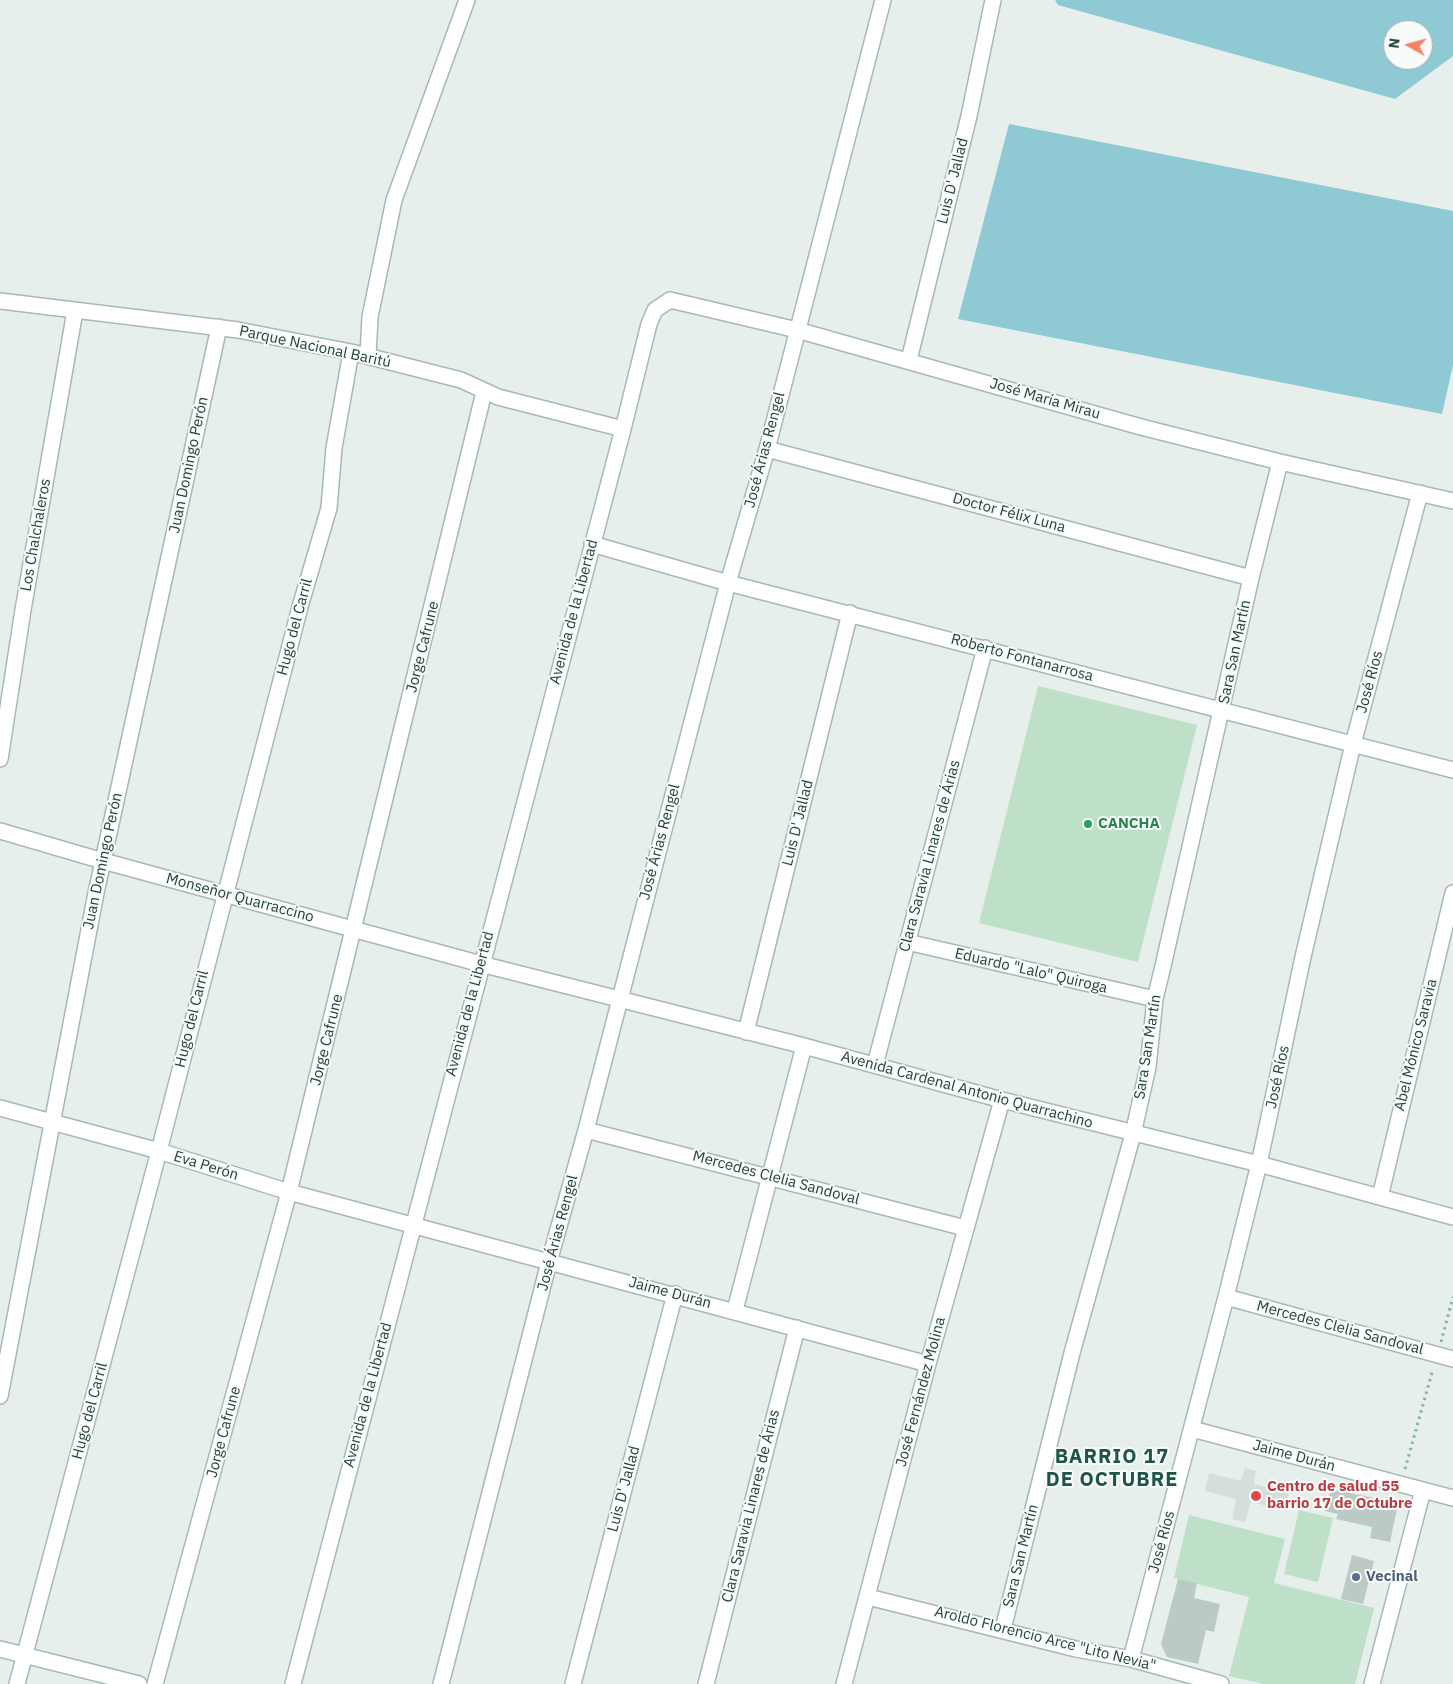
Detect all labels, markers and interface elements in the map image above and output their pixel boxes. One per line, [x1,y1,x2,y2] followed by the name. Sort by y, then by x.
[1383,20,1433,70] north arrow
[1385,37,1404,49] text: N
[934,136,972,226] street label: Luis D' Jallad
[237,322,393,372] street label: Parque Nacional Baritú
[988,375,1102,423] street label: José María Mirau
[741,390,789,510] street label: José Árias Rengel
[166,395,212,535] street label: Juan Domingo Perón
[17,477,55,593] street label: Los Chalchaleros
[951,489,1067,537] street label: Doctor Félix Luna
[546,538,602,686] street label: Avenida de la Libertad
[273,577,317,677] street label: Hugo del Carril
[1215,598,1255,706] street label: Sara San Martín
[403,599,443,695] street label: Jorge Cafrune
[949,630,1095,686] street label: Roberto Fontanarrosa
[1353,649,1387,715] street label: José Ríos
[896,758,964,954] street label: Clara Saravia Linares de Árias
[779,778,817,868] street label: Luis D' Jallad
[636,782,684,902] street label: José Árias Rengel
[80,791,126,931] street label: Juan Domingo Perón
[1098,815,1160,833] place label: CANCHA
[1082,818,1094,830] marker: CANCHA
[164,870,316,926] street label: Monseñor Quarraccino
[442,930,498,1078] street label: Avenida de la Libertad
[953,945,1109,997] street label: Eduardo "Lalo" Quiroga
[171,968,213,1070] street label: Hugo del Carril
[1391,977,1441,1113] street label: Abel Mónico Saravia
[307,992,347,1088] street label: Jorge Cafrune
[1131,993,1165,1101] street label: Sara San Martín
[1263,1044,1293,1110] street label: José Ríos
[839,1048,1095,1132] street label: Avenida Cardenal Antonio Quarrachino
[691,1147,861,1209] street label: Mercedes Clelia Sandoval
[171,1148,241,1184] street label: Eva Perón
[534,1173,582,1293] street label: José Árias Rengel
[627,1273,713,1313] street label: Jaime Durán
[1255,1297,1425,1359] street label: Mercedes Clelia Sandoval
[892,1315,950,1469] street label: José Fernández Molina
[340,1321,396,1469] street label: Avenida de la Libertad
[68,1361,112,1461] street label: Hugo del Carril
[203,1384,245,1480] street label: Jorge Cafrune
[718,1408,784,1604] street label: Clara Saravia Linares de Árias
[1251,1436,1337,1476] street label: Jaime Durán
[604,1444,644,1534] street label: Luis D' Jallad
[1044,1445,1180,1492] district label: BARRIO 17 DE OCTUBRE
[1267,1478,1412,1513] place label: Centro de salud 55 barrio 17 de Octubre
[1249,1489,1263,1503] marker: Centro de salud 55 barrio 17 de Octubre
[999,1502,1043,1610] street label: Sara San Martín
[1145,1509,1179,1575] street label: José Ríos
[1366,1568,1418,1586] place label: Vecinal
[1350,1571,1362,1583] marker: Vecinal
[933,1603,1157,1675] street label: Aroldo Florencio Arce "Lito Nevia"

